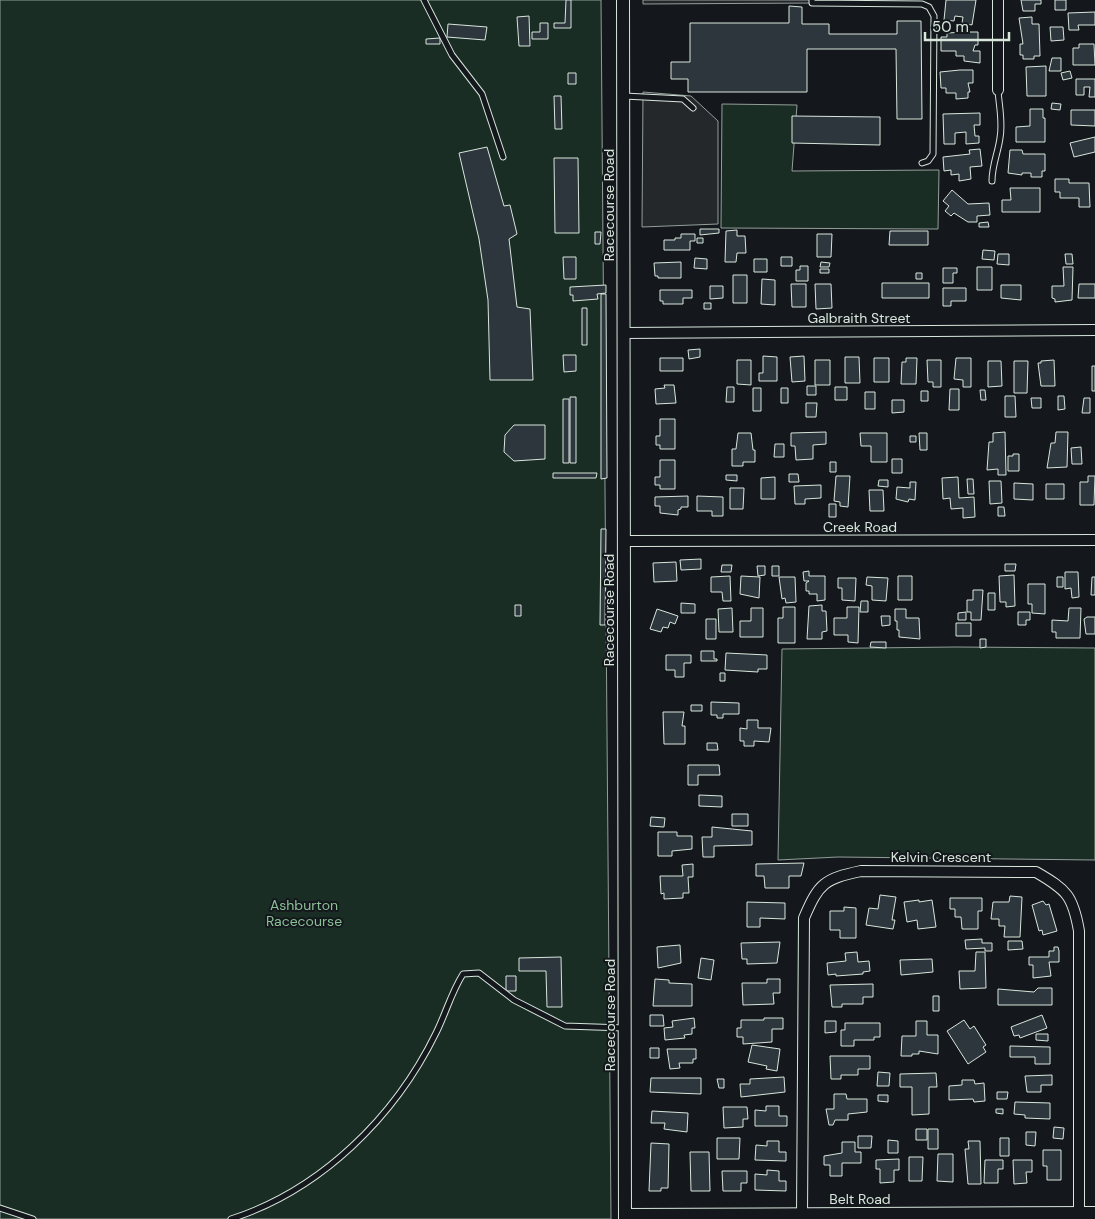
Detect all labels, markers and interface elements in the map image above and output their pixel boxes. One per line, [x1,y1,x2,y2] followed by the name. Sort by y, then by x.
[925,10,1009,42] scale bar
[932,17,969,37] text: 50 m
[600,149,618,261] street label: Racecourse Road
[807,309,911,327] street label: Galbraith Street
[823,518,897,536] street label: Creek Road
[600,554,618,666] street label: Racecourse Road
[891,848,991,866] street label: Kelvin Crescent
[266,896,342,930] park label: Ashburton Racecourse
[601,959,619,1071] street label: Racecourse Road
[829,1190,891,1208] street label: Belt Road

